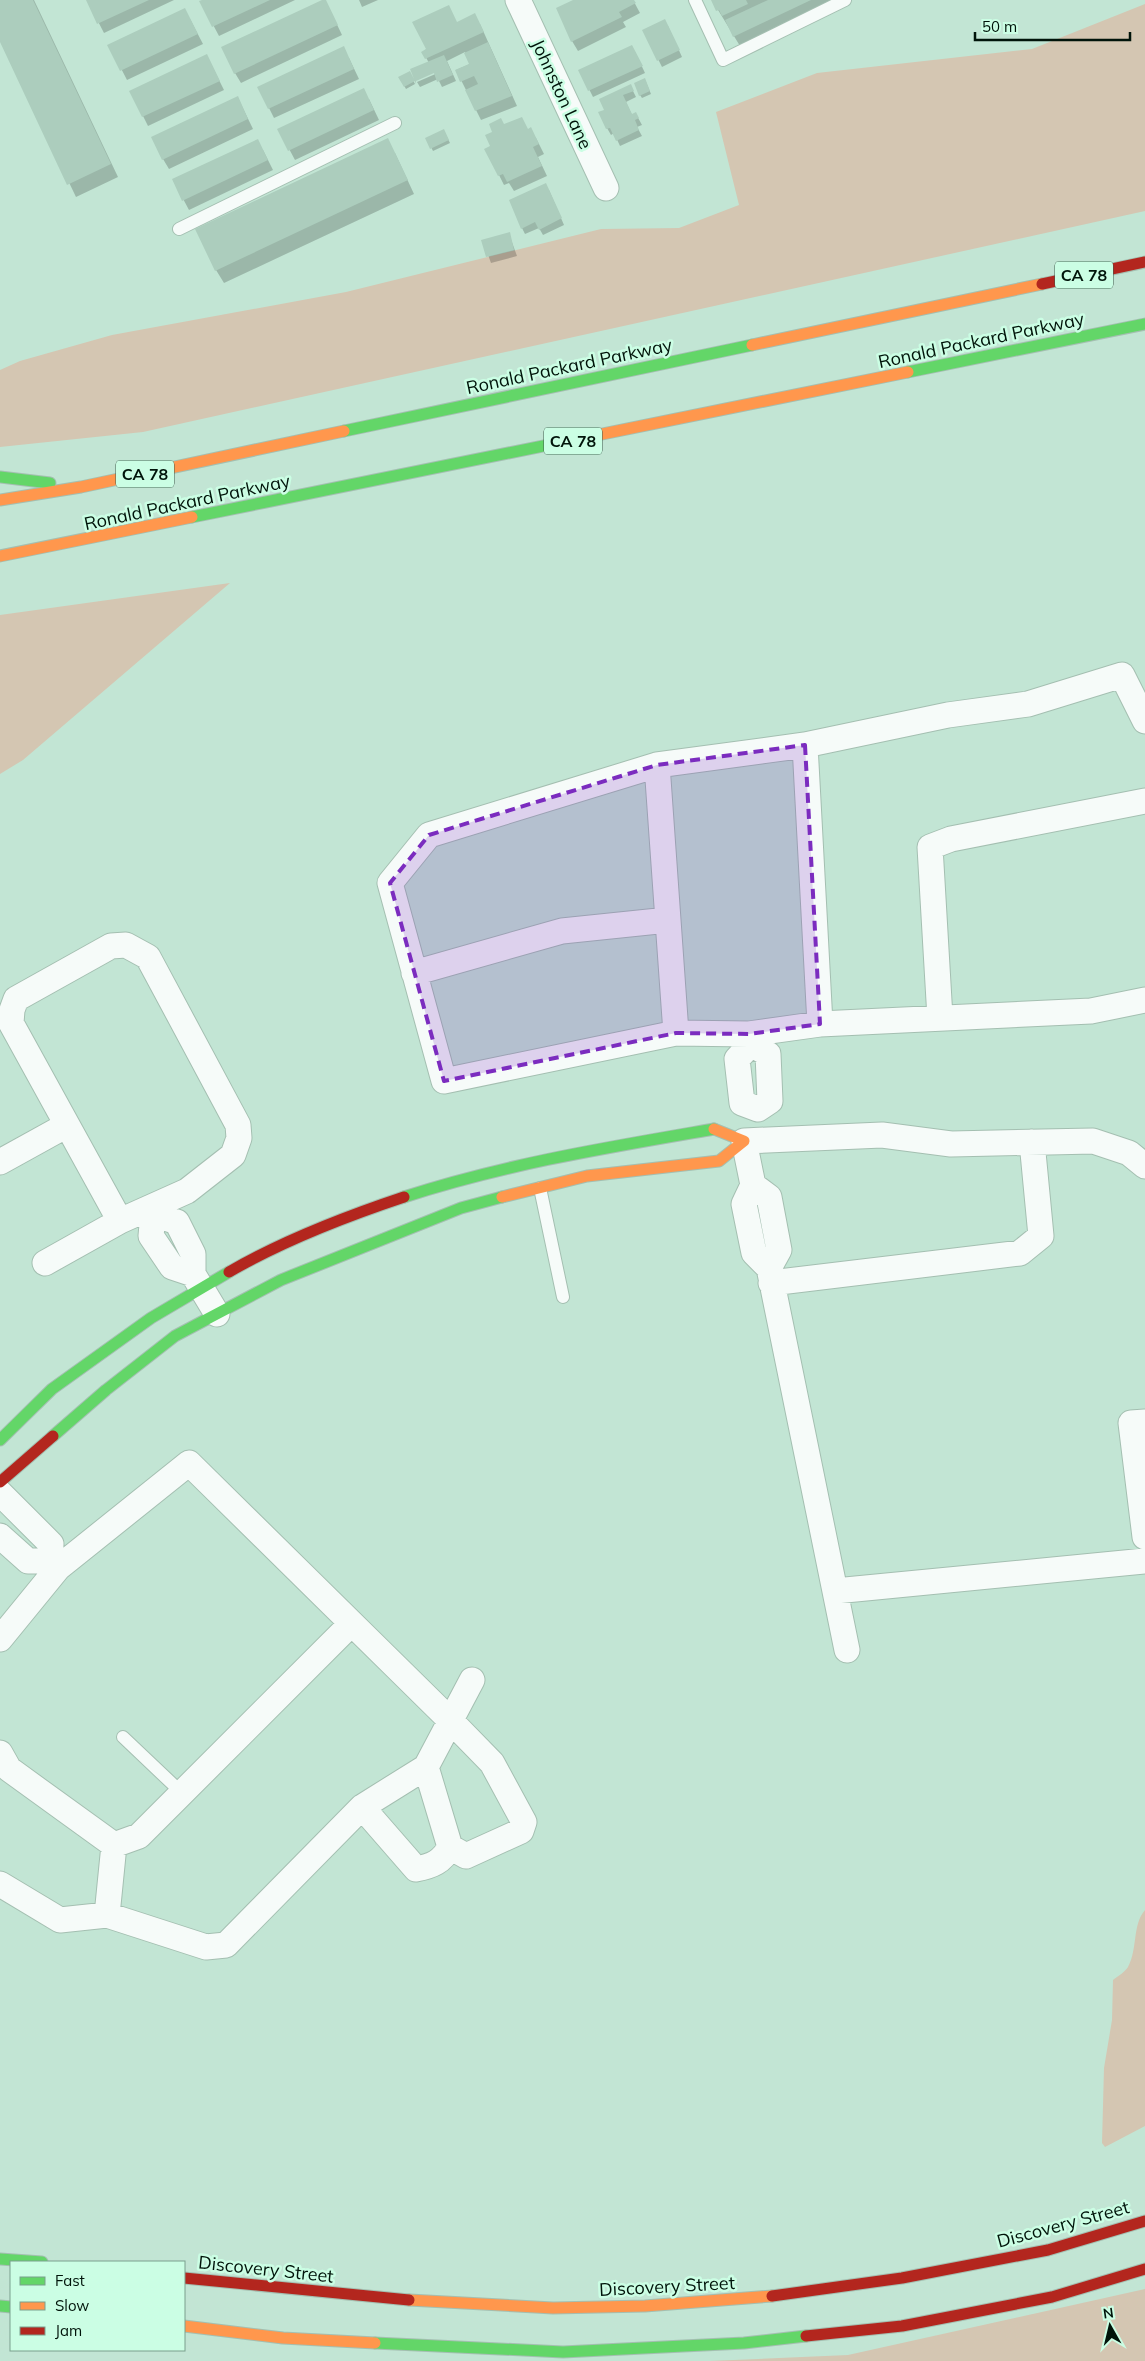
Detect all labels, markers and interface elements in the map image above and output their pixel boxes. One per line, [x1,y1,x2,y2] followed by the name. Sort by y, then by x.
[975,10,1130,42] scale bar
[982,17,1017,36] text: 50 m
[526,35,598,153] street label: Johnston Lane
[1055,262,1113,288] road number: CA 78
[876,307,1086,373] street label: Ronald Packard Parkway
[464,333,674,399] street label: Ronald Packard Parkway
[544,428,602,454] road number: CA 78
[116,460,174,488] road number: CA 78
[82,469,292,535] street label: Ronald Packard Parkway
[994,2195,1132,2253] street label: Discovery Street
[197,2250,335,2288] street label: Discovery Street
[10,2261,185,2351] legend
[55,2271,85,2290] text: Fast
[599,2271,735,2301] street label: Discovery Street
[55,2296,89,2315] text: Slow
[1085,2301,1135,2351] north arrow
[1102,2303,1115,2323] text: N
[55,2321,82,2340] text: Jam

